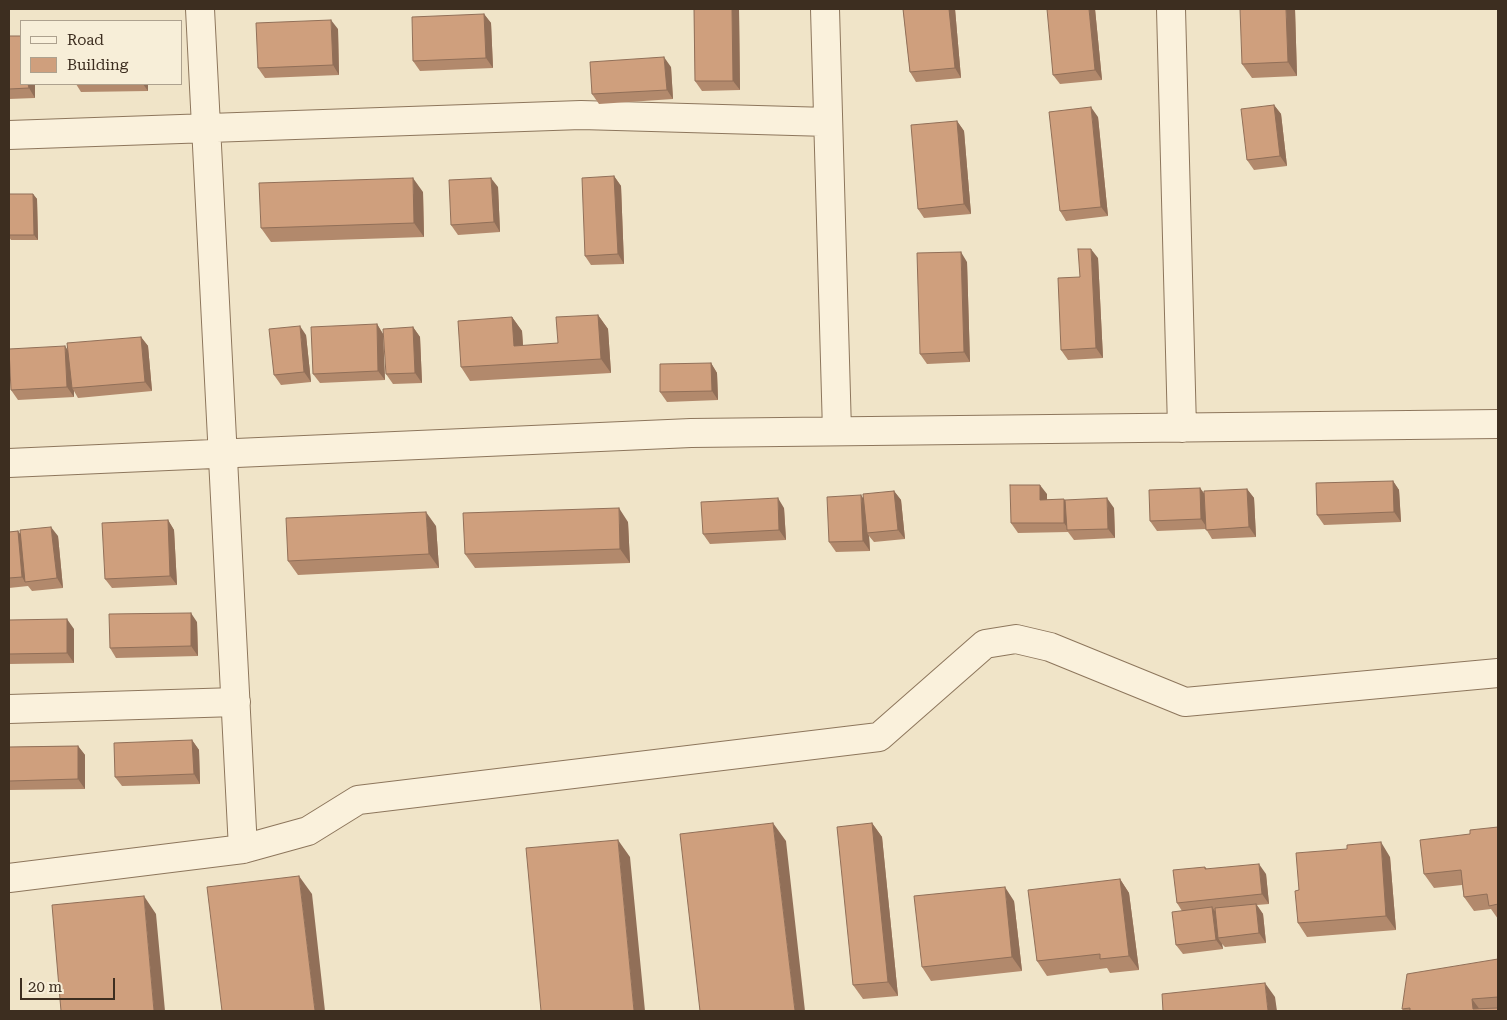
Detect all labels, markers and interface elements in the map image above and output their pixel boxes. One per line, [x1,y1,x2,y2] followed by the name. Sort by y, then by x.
[20,20,182,85] legend
[67,31,104,49] text: Road
[67,56,128,74] text: Building
[22,968,118,1000] scale bar
[28,978,62,996] text: 20 m

